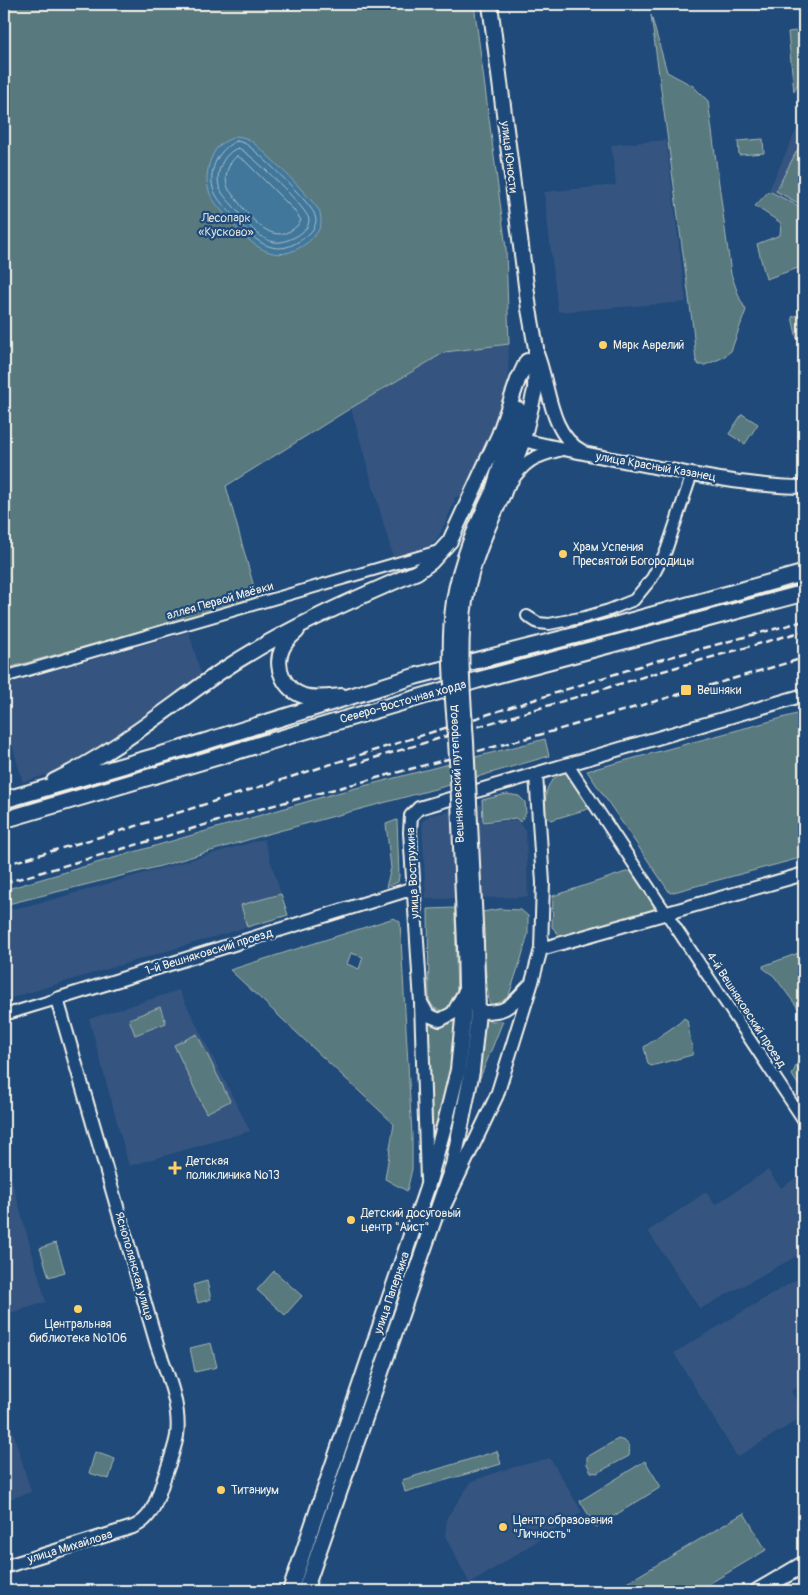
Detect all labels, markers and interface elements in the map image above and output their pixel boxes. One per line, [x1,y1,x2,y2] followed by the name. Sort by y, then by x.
[497,119,521,195] street label: улица Юности
[198,211,254,240] park label: Лесопарк «Кусково»
[613,338,685,353] place label: Марк Аврелий
[597,339,609,351] marker: Марк Аврелий
[594,449,718,485] street label: улица Красный Казанец
[573,540,695,569] place label: Храм Успения Пресвятой Богородицы
[557,548,569,560] marker: Храм Успения Пресвятой Богородицы
[165,578,276,623] street label: аллея Первой Маёвки
[338,677,468,727] street label: Северо-Восточная хорда
[679,683,693,697] marker: Вешняки
[697,683,742,698] place label: Вешняки
[446,704,468,843] street label: Вешняковский путепровод
[403,827,423,920] street label: улица Вострухина
[143,925,275,979] street label: 1-й Вешняковский проезд
[703,949,789,1071] street label: 4-й Вешняковский проезд
[185,1154,280,1183] place label: Детская поликлиника №13
[168,1161,182,1175] marker: Детская поликлиника №13
[360,1206,461,1235] place label: Детский досуговый центр "Аист"
[111,1210,157,1322] street label: Яснополянская улица
[345,1214,357,1226] marker: Детский досуговый центр "Аист"
[371,1249,413,1337] street label: улица Паперника
[72,1303,84,1315] marker: Центральная библиотека №106
[29,1317,127,1346] place label: Центральная библиотека №106
[231,1483,279,1498] place label: Титаниум
[215,1484,227,1496] marker: Титаниум
[513,1513,613,1542] place label: Центр образования "Личность"
[497,1521,509,1533] marker: Центр образования "Личность"
[25,1527,115,1567] street label: улица Михайлова

